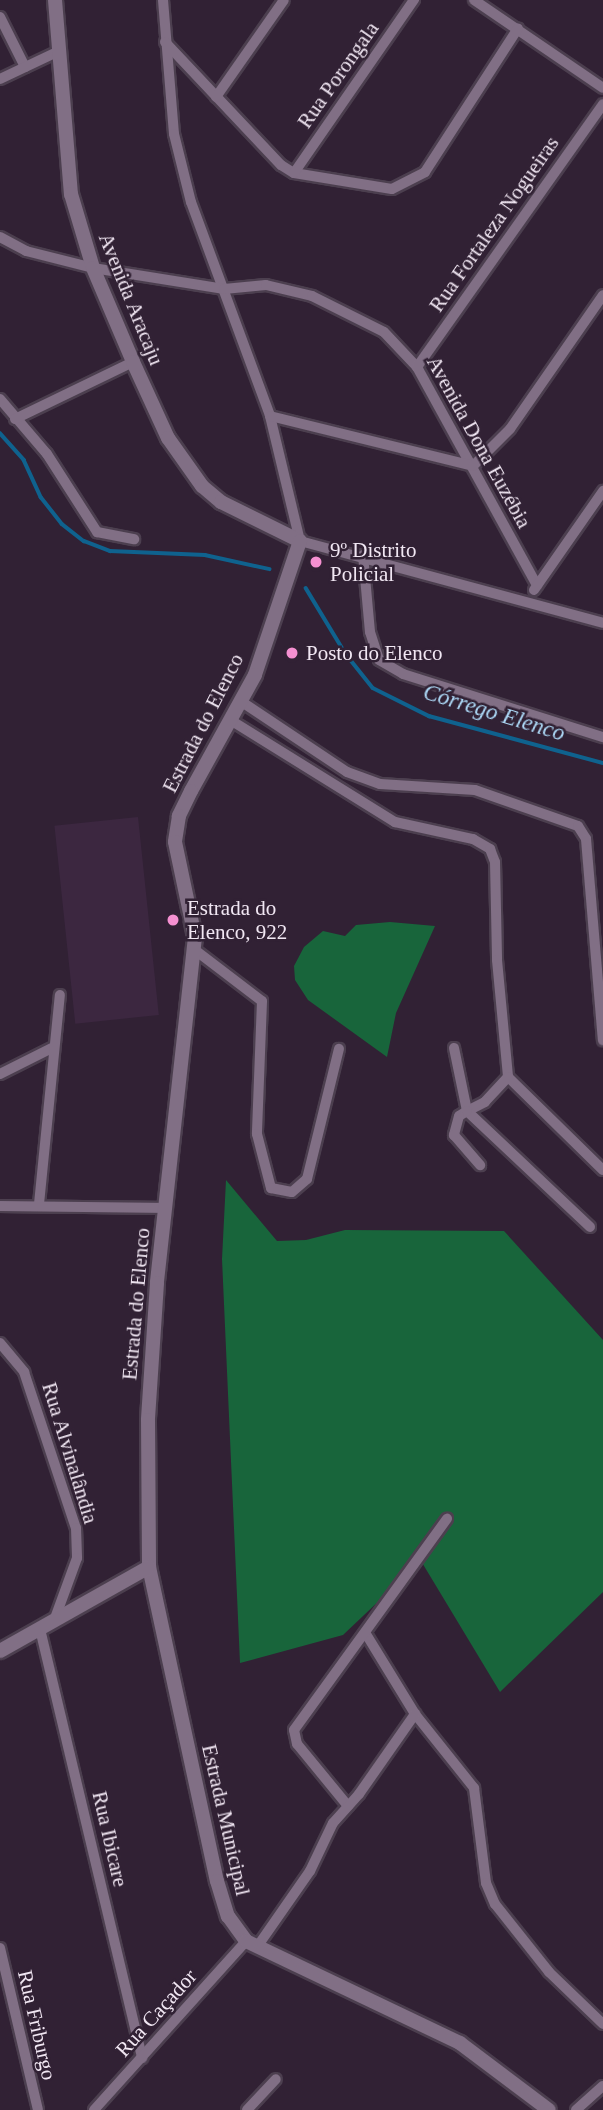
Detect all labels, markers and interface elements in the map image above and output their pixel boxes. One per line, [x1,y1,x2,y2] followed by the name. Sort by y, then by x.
[292,17,384,133] street label: Rua Porongala
[424,131,564,317] street label: Rua Fortaleza Nogueiras
[93,229,169,369] street label: Avenida Aracaju
[421,351,537,533] street label: Avenida Dona Euzébia
[330,537,416,587] place label: 9º Distrito Policial
[308,554,324,570] marker: 9º Distrito Policial
[306,640,442,666] place label: Posto do Elenco
[284,645,300,661] marker: Posto do Elenco
[157,649,249,797] street label: Estrada do Elenco
[420,678,568,748] water label: Córrego Elenco
[187,895,287,945] place label: Estrada do Elenco, 922
[165,912,181,928] marker: Estrada do Elenco, 922
[117,1227,155,1381] street label: Estrada do Elenco
[36,1379,104,1527] street label: Rua Alvinalândia
[196,1742,256,1898] street label: Estrada Municipal
[87,1789,133,1889] street label: Rua Ibicare
[110,1964,202,2062] street label: Rua Caçador
[12,1968,62,2082] street label: Rua Friburgo

